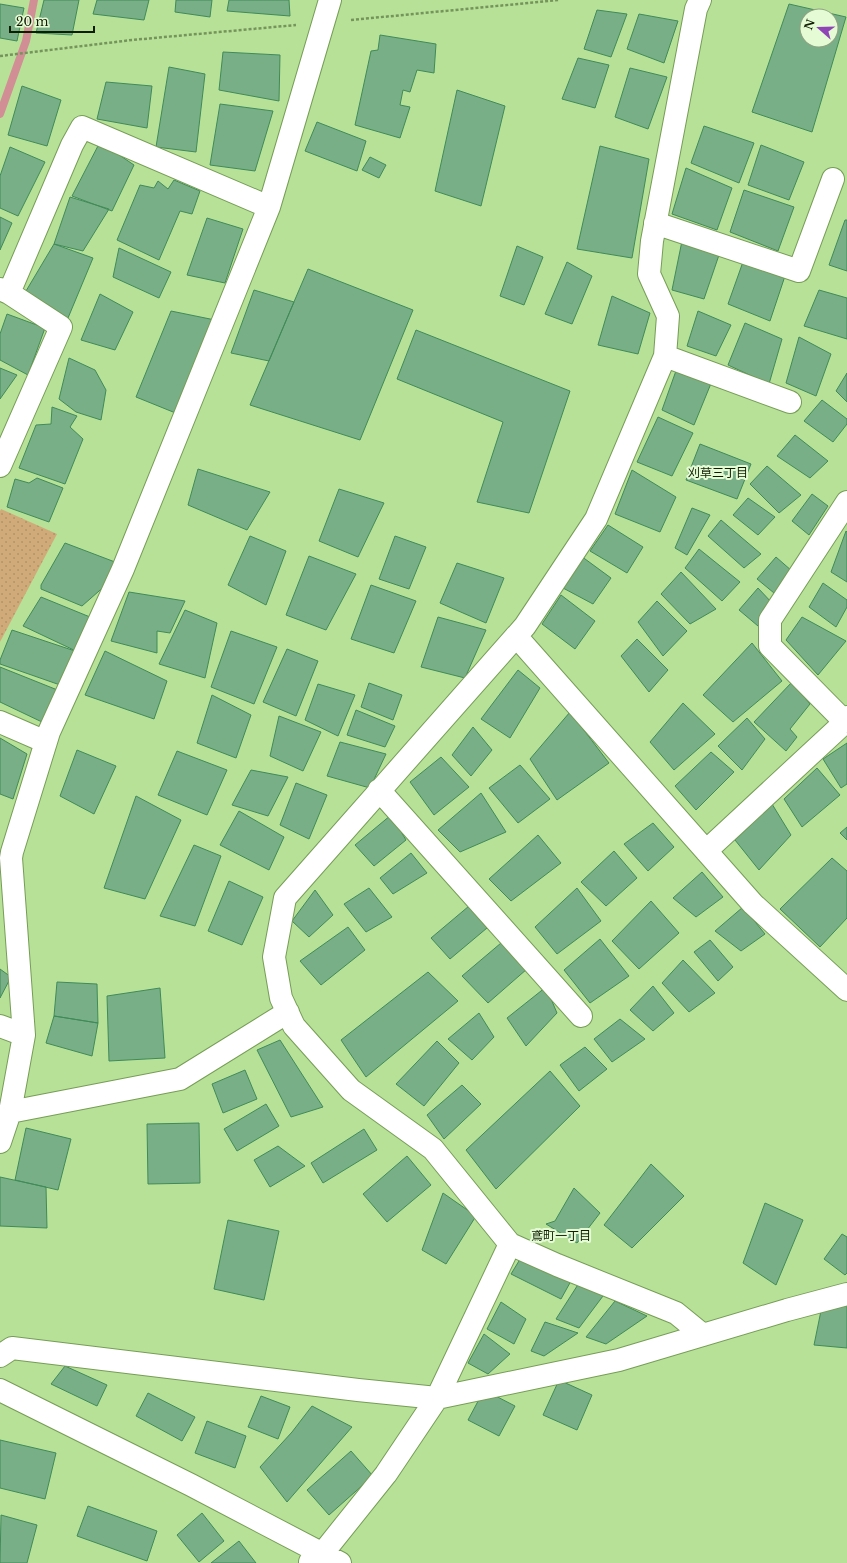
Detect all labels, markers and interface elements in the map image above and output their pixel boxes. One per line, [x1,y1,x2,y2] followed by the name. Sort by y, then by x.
[10,8,94,34] scale bar
[799,8,839,48] north arrow
[16,14,48,29] text: 20 m
[801,17,818,32] text: N
[688,465,748,480] district label: 刈草三丁目
[531,1228,591,1243] district label: 鳶町一丁目

